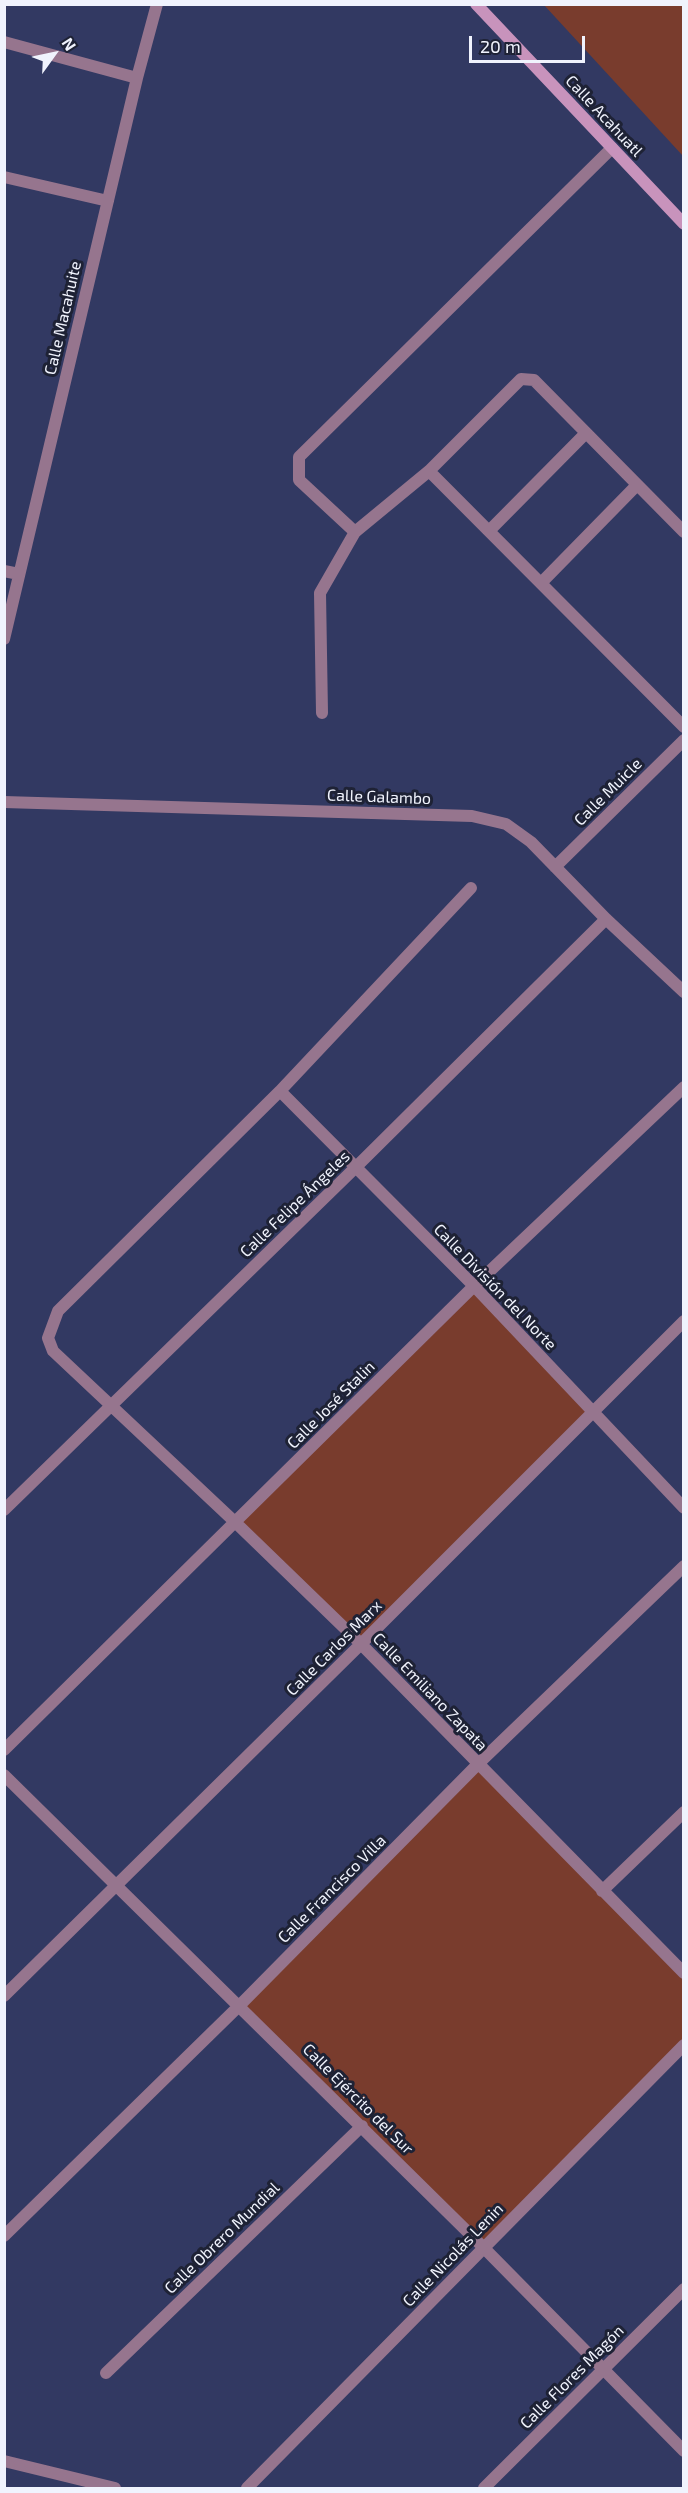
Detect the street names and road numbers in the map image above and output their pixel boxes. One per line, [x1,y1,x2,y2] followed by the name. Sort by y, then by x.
[561,71,647,161] street label: Calle Acahuatl
[41,259,85,377] street label: Calle Macahuite
[570,754,646,830] street label: Calle Muicle
[327,786,431,808] street label: Calle Galambo
[236,1147,354,1261] street label: Calle Felipe Ángeles
[430,1220,560,1354] street label: Calle División del Norte
[283,1357,379,1453] street label: Calle José Stalin
[282,1596,386,1700] street label: Calle Carlos Marx
[369,1629,491,1755] street label: Calle Emiliano Zapata
[274,1831,390,1947] street label: Calle Francisco Villa
[299,2040,417,2158] street label: Calle Ejército del Sur
[161,2178,283,2298] street label: Calle Obrero Mundial
[399,2199,507,2311] street label: Calle Nicolás Lenin
[516,2321,628,2433] street label: Calle Flores Magón

